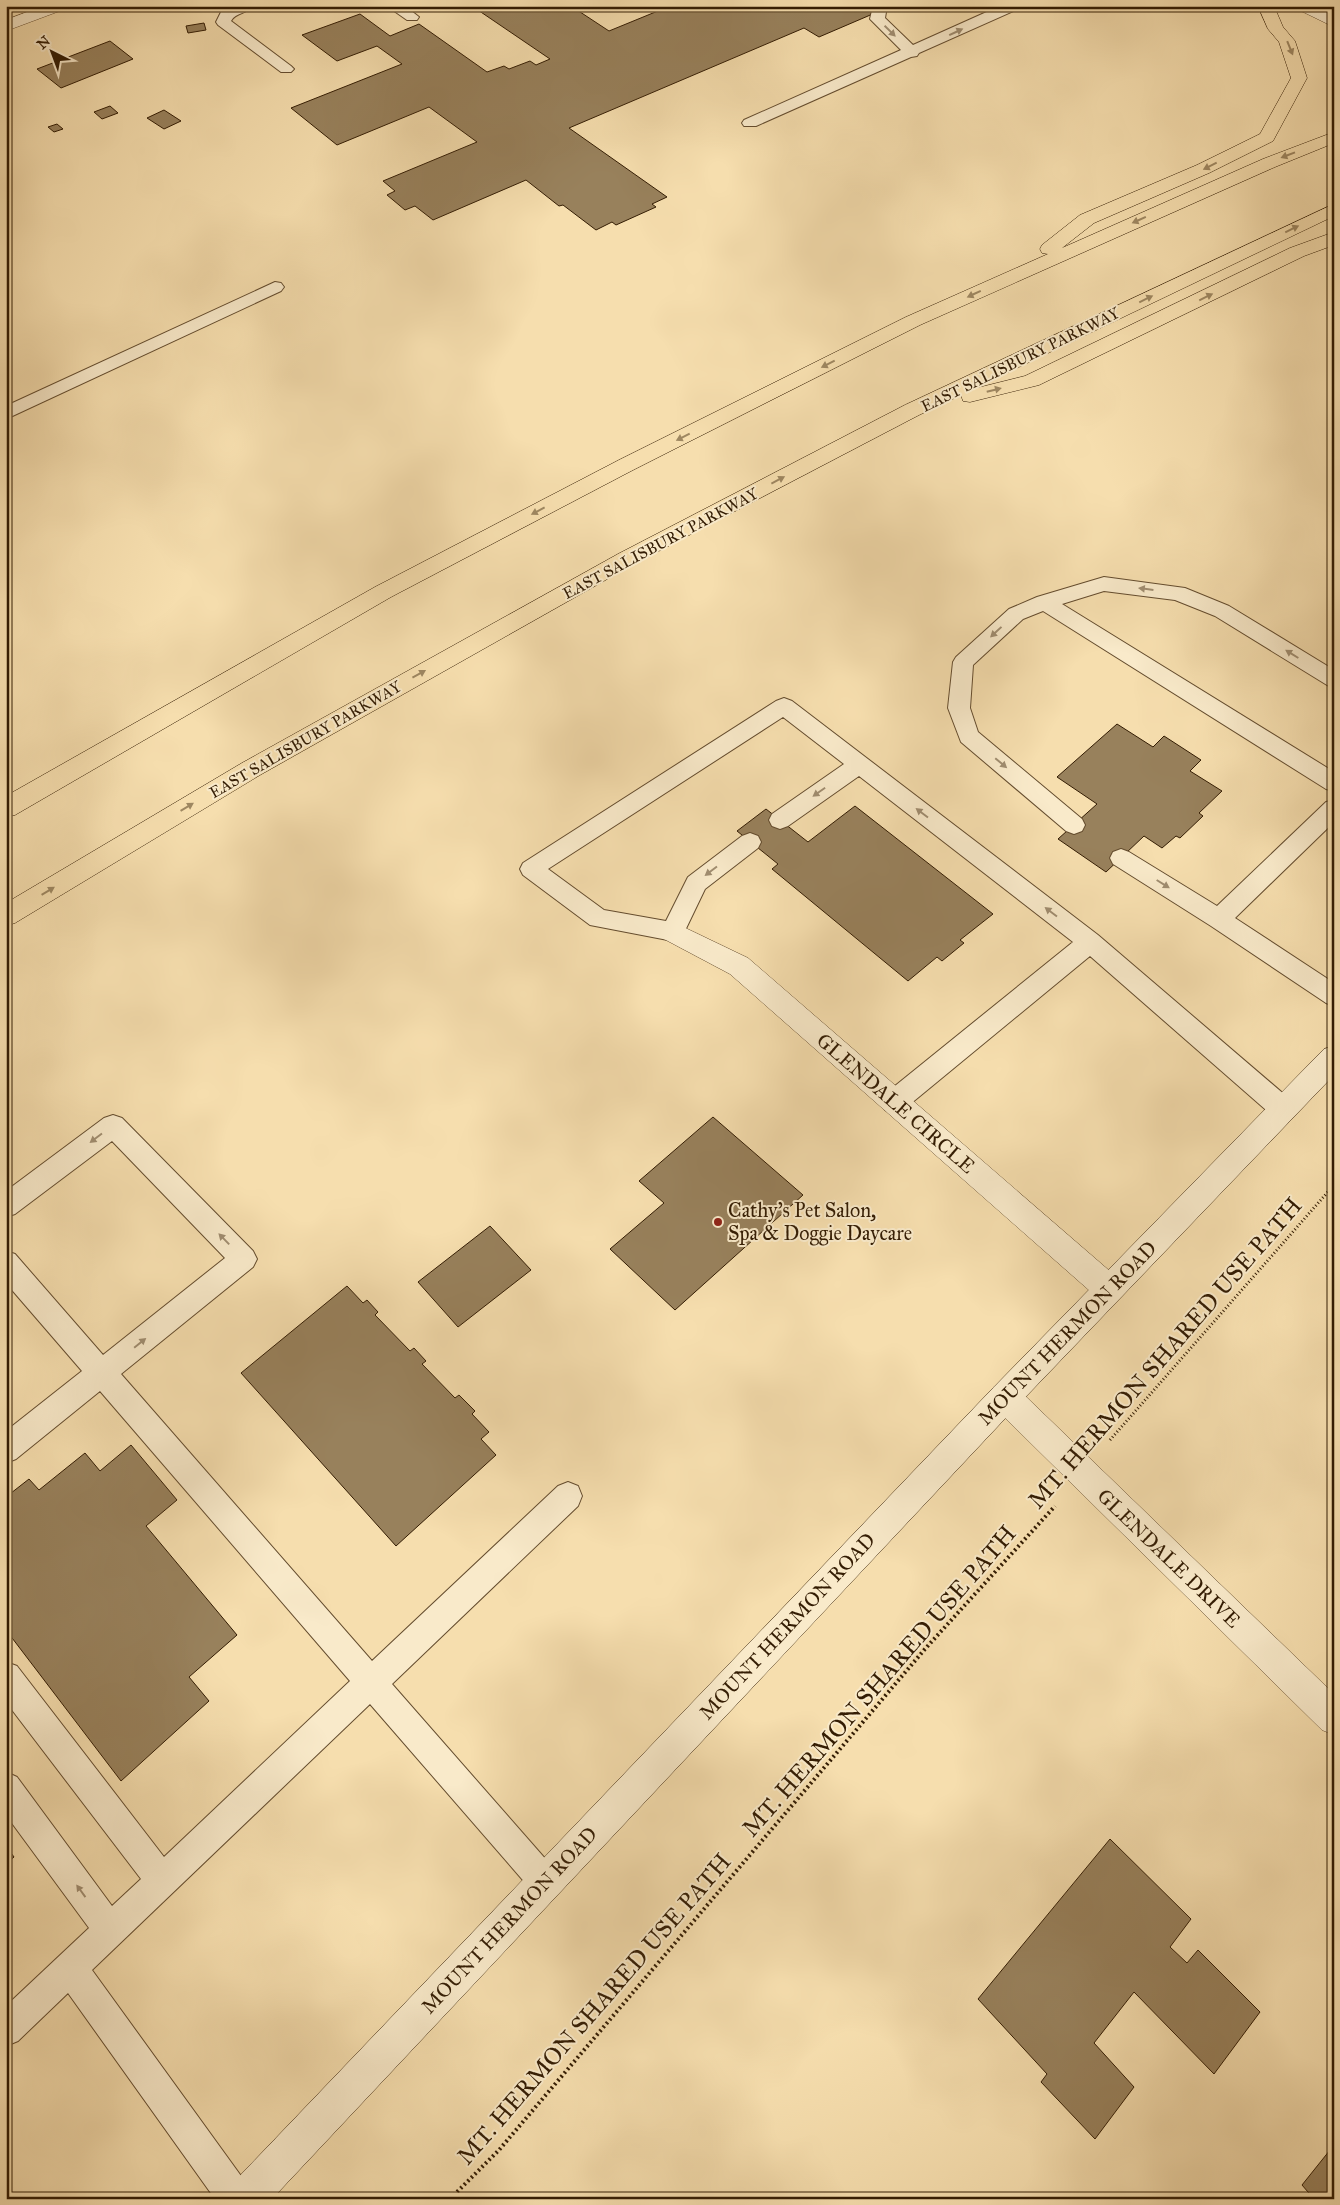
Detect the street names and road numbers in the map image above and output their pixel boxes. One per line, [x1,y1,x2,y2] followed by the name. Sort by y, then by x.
[918,303,1123,416] street label: EAST SALISBURY PARKWAY
[559,483,762,603] street label: EAST SALISBURY PARKWAY
[206,676,405,802] street label: EAST SALISBURY PARKWAY
[812,1028,980,1178] street label: GLENDALE CIRCLE
[1021,1191,1309,1515] street label: MT. HERMON SHARED USE PATH
[973,1236,1161,1430] street label: MOUNT HERMON ROAD
[1093,1484,1245,1632] street label: GLENDALE DRIVE
[735,1519,1023,1843] street label: MT. HERMON SHARED USE PATH
[694,1528,880,1724] street label: MOUNT HERMON ROAD
[416,1822,602,2018] street label: MOUNT HERMON ROAD
[450,1847,738,2171] street label: MT. HERMON SHARED USE PATH

